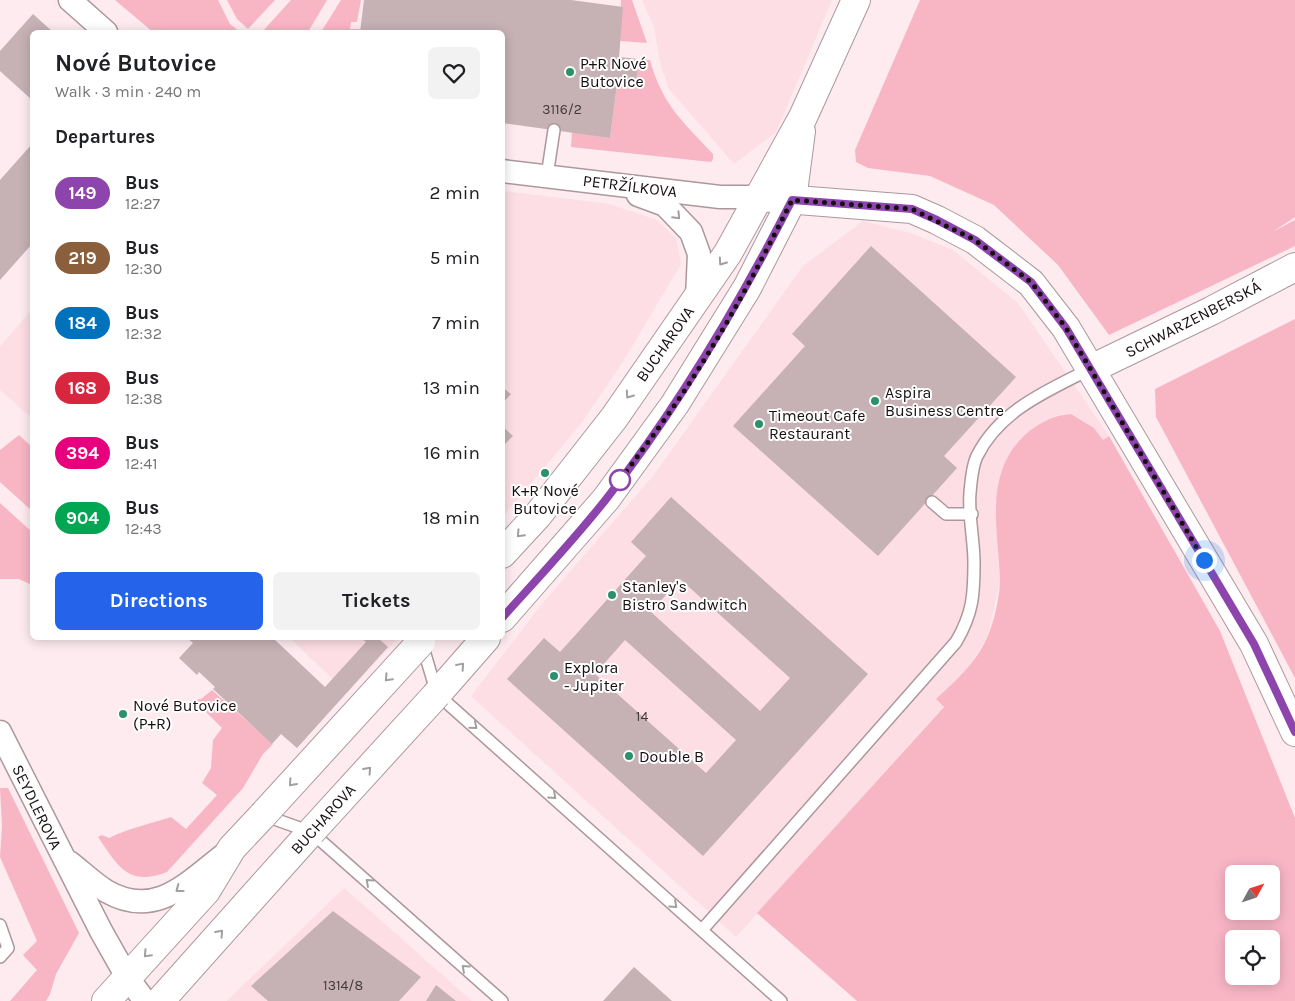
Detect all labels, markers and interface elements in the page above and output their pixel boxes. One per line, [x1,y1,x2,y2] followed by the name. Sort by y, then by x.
[428,47,480,99] button: heart
[55,49,216,77] text: Nové Butovice
[580,54,647,91] place label: P+R Nové Butovice
[564,66,576,78] marker: P+R Nové Butovice
[55,82,201,101] text: Walk · 3 min · 240 m
[542,101,582,118] house number: 3116/2
[55,126,155,148] text: Departures
[582,171,678,201] street label: PETRŽÍLKOVA
[125,172,159,194] text: Bus
[68,182,97,204] text: 149
[430,182,480,204] text: 2 min
[125,194,160,213] text: 12:27
[671,211,680,220] one-way arrow
[125,237,159,259] text: Bus
[68,247,97,269] text: 219
[430,247,480,269] text: 5 min
[719,256,728,266] one-way arrow
[125,259,162,278] text: 12:30
[1122,277,1264,361] street label: SCHWARZENBERSKÁ
[125,302,159,324] text: Bus
[632,303,698,385] street label: BUCHAROVA
[68,312,97,334] text: 184
[432,312,480,334] text: 7 min
[125,324,162,343] text: 12:32
[125,367,159,389] text: Bus
[68,377,97,399] text: 168
[423,377,480,399] text: 13 min
[885,383,1004,420] place label: Aspira Business Centre
[125,389,163,408] text: 12:38
[626,390,635,399] one-way arrow
[869,395,881,407] marker: Aspira Business Centre
[769,406,866,443] place label: Timeout Cafe Restaurant
[753,418,765,430] marker: Timeout Cafe Restaurant
[125,432,159,454] text: Bus
[66,442,99,464] text: 394
[423,442,480,464] text: 16 min
[125,454,157,473] text: 12:41
[539,467,551,479] marker: K+R Nové Butovice
[609,469,631,491] unlabelled marker
[511,481,579,518] place label: K+R Nové Butovice
[125,497,159,519] text: Bus
[66,507,99,529] text: 904
[423,507,480,529] text: 18 min
[125,519,162,538] text: 12:43
[517,529,526,538] one-way arrow
[1192,548,1217,573] your location
[55,572,263,630] button: Directions
[273,572,480,630] button: Tickets
[622,577,747,614] place label: Stanley's Bistro Sandwitch
[606,589,618,601] marker: Stanley's Bistro Sandwitch
[564,658,624,695] place label: Explora - Jupiter
[456,662,465,671] one-way arrow
[548,670,560,682] marker: Explora - Jupiter
[385,672,394,681] one-way arrow
[133,696,236,733] place label: Nové Butovice (P+R)
[117,708,129,720] marker: Nové Butovice (P+R)
[636,708,648,725] house number: 14
[468,720,477,729] one-way arrow
[639,747,704,766] place label: Double B
[623,750,635,762] marker: Double B
[8,761,66,853] street label: SEYDLEROVA
[362,767,371,776] one-way arrow
[289,777,298,786] one-way arrow
[287,780,359,858] street label: BUCHAROVA
[547,791,556,800] one-way arrow
[1225,865,1280,920] north arrow
[1225,865,1280,985] map controls
[365,879,374,888] one-way arrow
[176,883,185,891] one-way arrow
[668,899,677,908] one-way arrow
[215,930,224,939] one-way arrow
[1225,930,1280,985] button: locate
[144,949,153,958] one-way arrow
[462,965,471,974] one-way arrow
[323,977,363,994] house number: 1314/8

